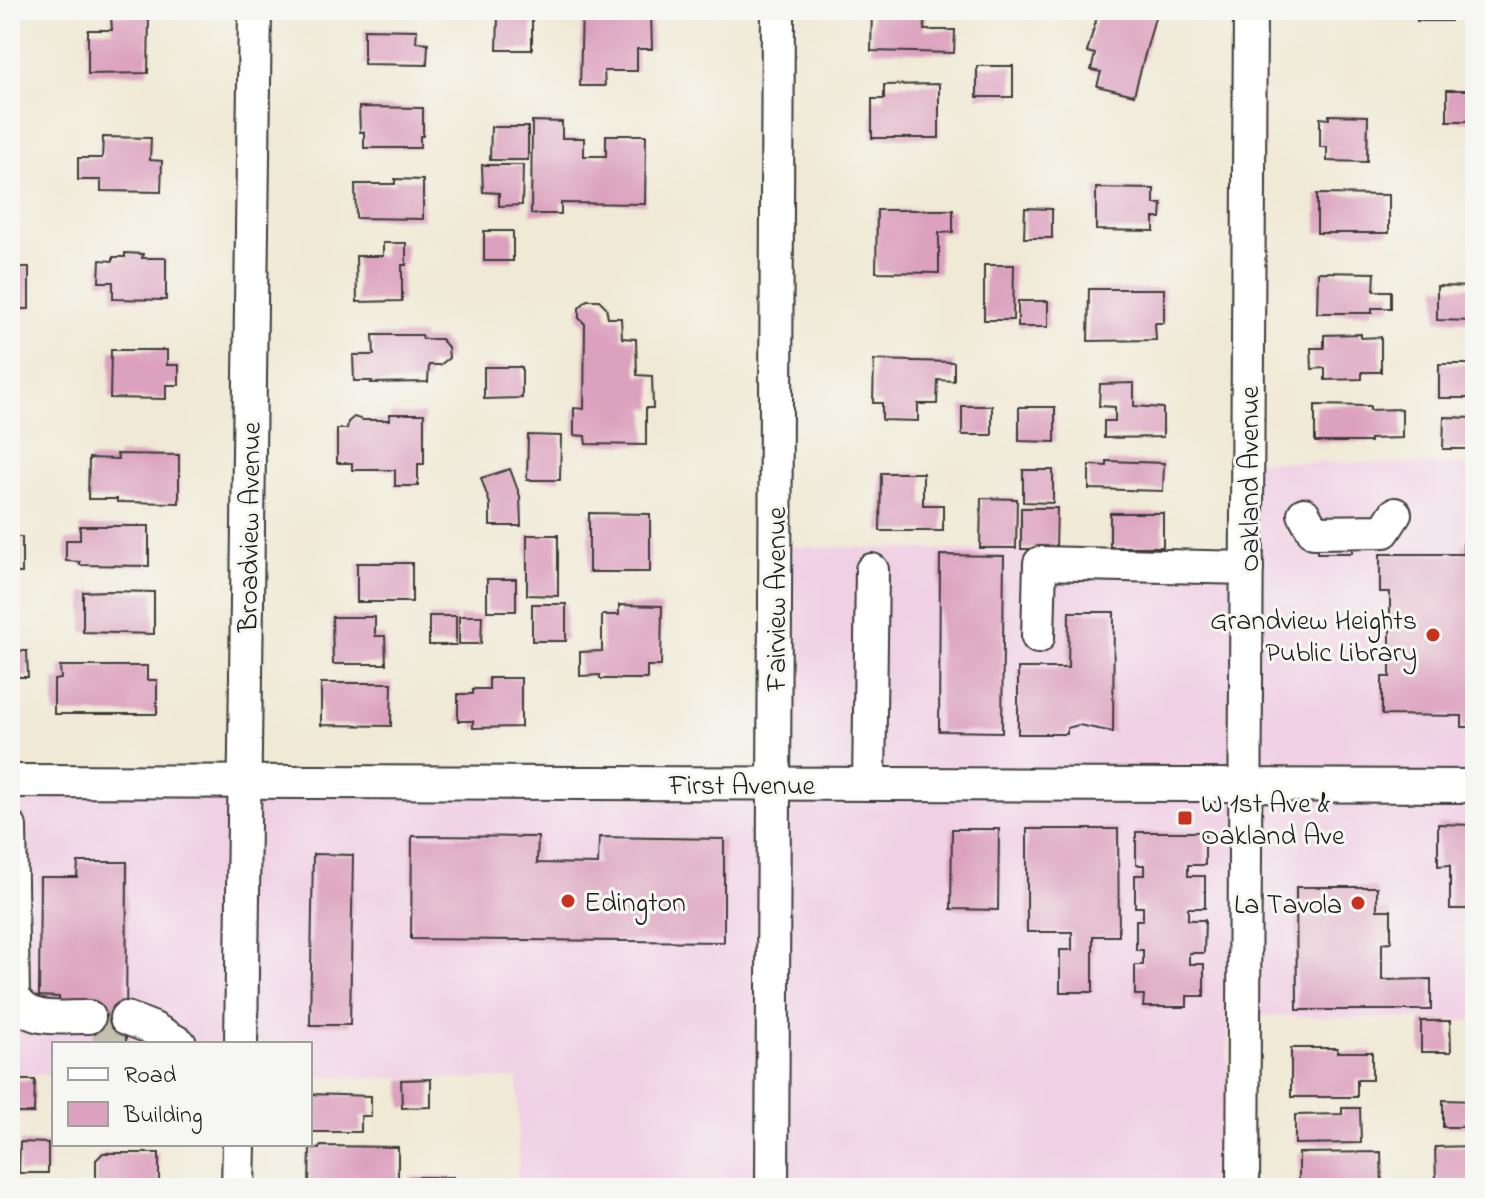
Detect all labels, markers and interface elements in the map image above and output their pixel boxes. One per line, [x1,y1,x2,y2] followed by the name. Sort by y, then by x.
[1231,386,1272,572] street label: Oakland Avenue
[229,421,274,634] street label: Broadview Avenue
[758,506,799,692] street label: Fairview Avenue
[1210,602,1417,675] place label: Grandview Heights Public Library
[1424,626,1442,644] marker: Grandview Heights Public Library
[668,767,816,808] street label: First Avenue
[1201,785,1345,858] place label: W 1st Ave & Oakland Ave
[1176,809,1194,827] marker: W 1st Ave & Oakland Ave
[584,884,686,925] place label: Edington
[1234,886,1342,927] place label: La Tavola
[559,892,577,910] marker: Edington
[1349,894,1367,912] marker: La Tavola
[52,1042,312,1146] legend
[124,1059,177,1094] text: Road
[123,1099,203,1134] text: Building

